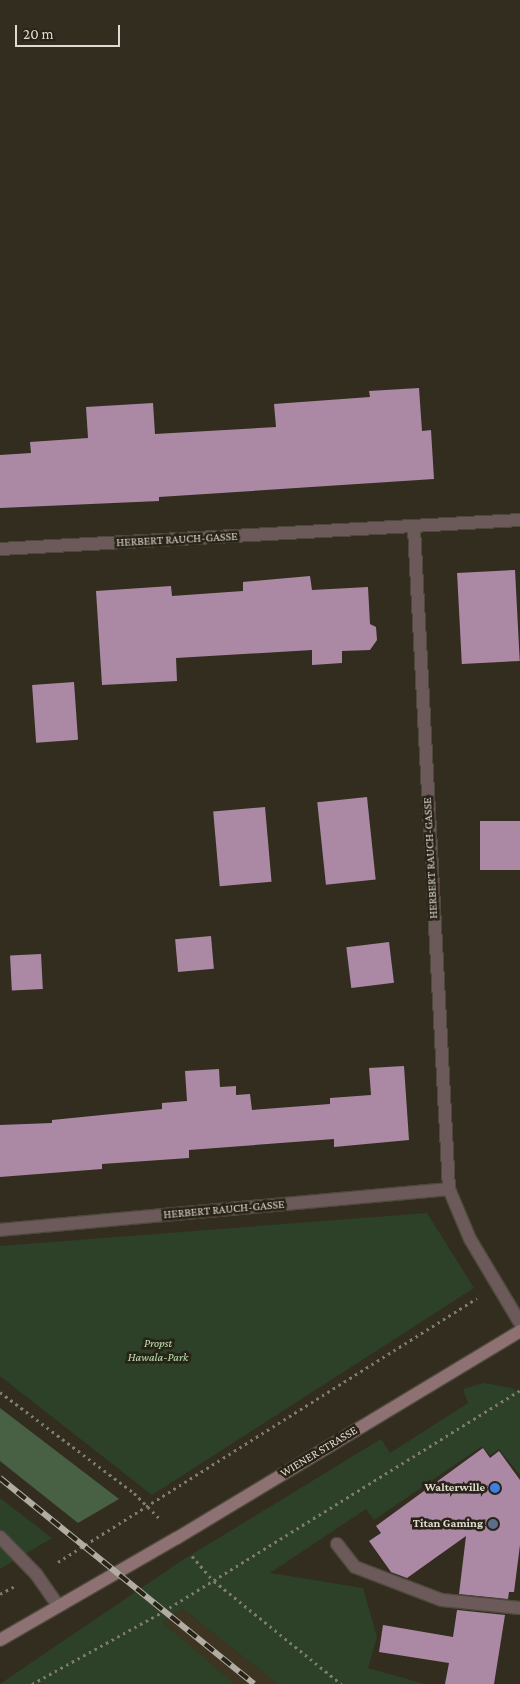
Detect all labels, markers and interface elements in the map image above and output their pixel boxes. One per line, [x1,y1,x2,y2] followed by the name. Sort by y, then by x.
[18,15,122,47] scale bar
[23,26,54,42] text: 20 m
[116,530,238,550] street label: HERBERT RAUCH-GASSE
[421,797,441,919] street label: HERBERT RAUCH-GASSE
[163,1198,285,1222] street label: HERBERT RAUCH-GASSE
[128,1337,188,1365] park label: Propst Hawala-Park
[278,1423,360,1481] street label: WIENER STRASSE
[425,1481,485,1495] place label: Walterwille
[489,1482,501,1494] marker: Walterwille
[413,1517,483,1531] place label: Titan Gaming
[487,1518,499,1530] marker: Titan Gaming

